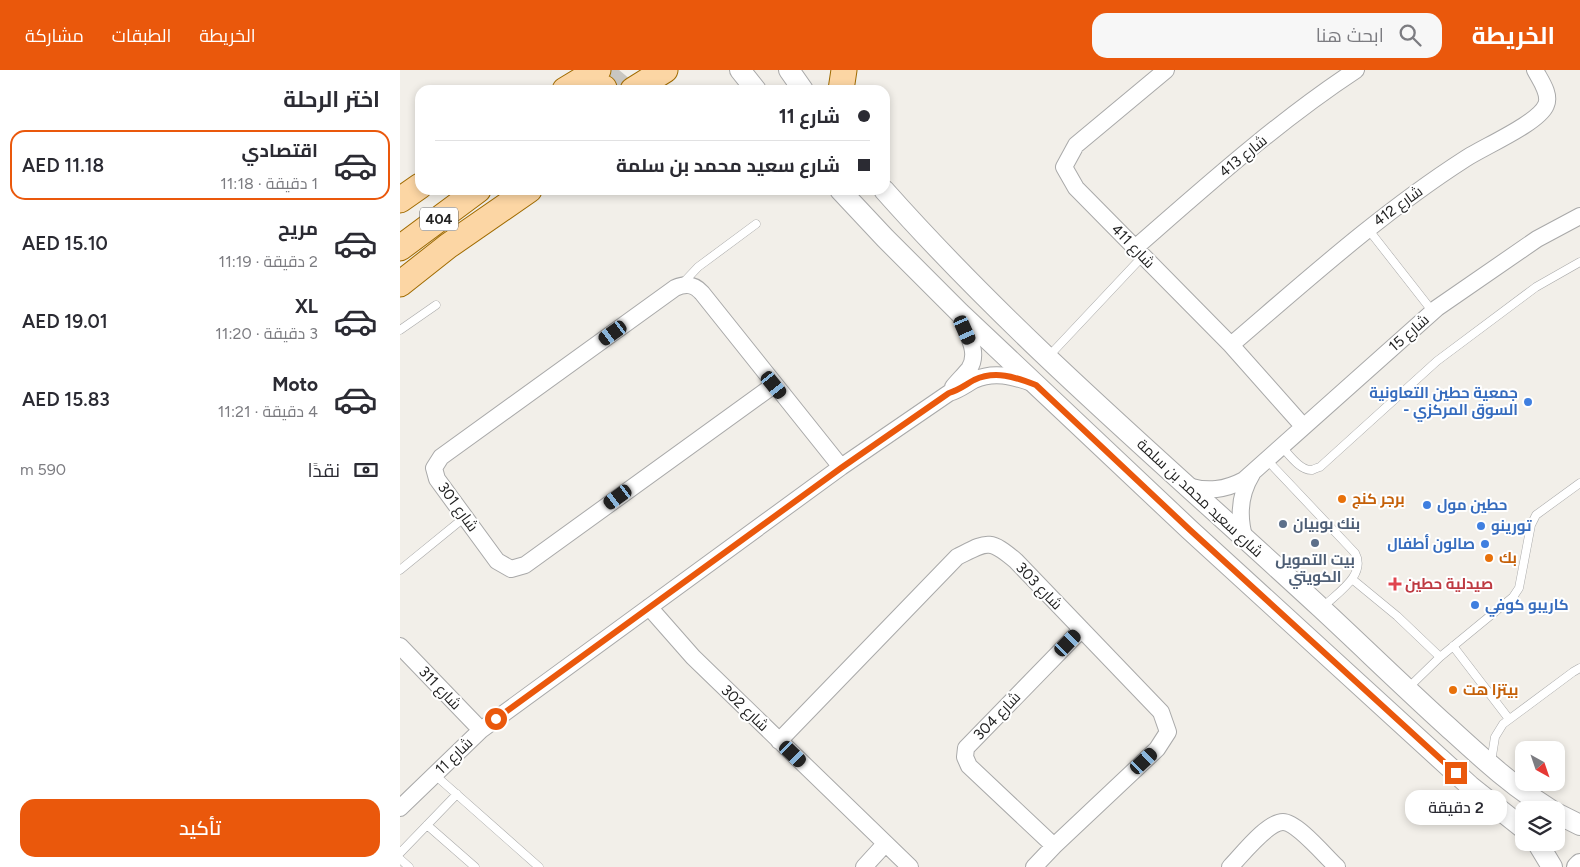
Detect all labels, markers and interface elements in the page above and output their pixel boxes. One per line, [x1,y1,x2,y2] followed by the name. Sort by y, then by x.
[1092,13,1442,58] search box
[1396,21,1424,49] icon: search
[1472,21,1555,50] text: الخريطة
[1316,24,1384,47] text: ابحث هنا
[25,25,84,47] text: مشاركة
[112,25,171,47] text: الطبقات
[199,25,256,47] text: الخريطة
[283,86,380,113] text: اختر الرحلة
[779,105,840,128] text: شارع 11
[1215,131,1272,182] street label: شارع 413
[242,139,318,162] text: اقتصادي
[333,143,378,188] icon: car
[22,154,104,177] text: AED 11.18
[616,154,840,177] text: شارع سعيد محمد بن سلمة
[220,174,318,193] text: 1 دقيقة · 11:18
[1370,182,1427,232] street label: شارع 412
[420,208,458,230] road number: 404
[278,217,318,240] text: مريح
[1106,220,1158,273] street label: شارع 411
[333,221,378,266] icon: car
[22,232,108,255] text: AED 15.10
[219,252,318,271] text: 2 دقيقة · 11:19
[295,295,318,318] text: XL
[333,299,378,344] icon: car
[22,310,108,333] text: AED 19.01
[1385,311,1434,357] street label: شارع 15
[952,313,977,347] car
[596,318,629,348] car
[215,324,318,343] text: 3 دقيقة · 11:20
[758,369,789,401] car
[272,373,318,396] text: Moto
[333,377,378,422] icon: car
[1369,384,1518,422] place label: جمعية حطين التعاونية - السوق المركزي
[22,388,110,411] text: AED 15.83
[1522,396,1534,408] marker: جمعية حطين التعاونية - السوق المركزي
[218,402,318,421] text: 4 دقيقة · 11:21
[1132,435,1267,562] street label: شارع سعيد محمد بن سلمة
[352,456,380,484] icon: cash
[308,459,340,482] text: نقدًا
[20,460,66,479] text: 590 m
[432,479,482,536] street label: شارع 301
[601,482,634,512] car
[1352,490,1405,509] place label: برجر كنج
[1336,493,1348,505] marker: برجر كنج
[1437,496,1507,514] place label: حطين مول
[1421,499,1433,511] marker: حطين مول
[1293,515,1360,533] place label: بنك بوبيان
[1491,517,1532,535] place label: تورينو
[1277,518,1289,530] marker: بنك بوبيان
[1475,520,1487,532] marker: تورينو
[1387,534,1475,553] place label: صالون أطفال
[1309,537,1321,549] marker: بيت التمويل الكويتي
[1479,538,1491,550] marker: صالون أطفال
[1499,549,1517,567] place label: بك
[1275,551,1355,589] place label: بيت التمويل الكويتي
[1483,552,1495,564] marker: بك
[1011,559,1066,615] street label: شارع 303
[1405,575,1493,593] place label: صيدلية حطين
[1389,578,1401,590] marker: صيدلية حطين
[1485,596,1569,617] place label: كاريبو كوفي
[1469,599,1481,611] marker: كاريبو كوفي
[1052,627,1083,659] car
[414,663,465,715] street label: شارع 311
[716,681,772,736] street label: شارع 302
[1463,681,1518,699] place label: بيتزا هت
[1447,684,1459,696] marker: بيتزا هت
[970,688,1026,745] street label: شارع 304
[485,708,507,730] route start
[432,734,478,780] street label: شارع 11
[777,738,809,770] car
[1515,741,1565,791] north arrow
[1515,741,1565,851] map controls
[1127,745,1160,777] car
[1445,762,1467,784] route end
[1405,790,1507,826] callout: 2 دقيقة
[1428,798,1484,817] text: 2 دقيقة
[20,799,380,857] button: تأكيد
[1515,801,1565,851] button: layers

